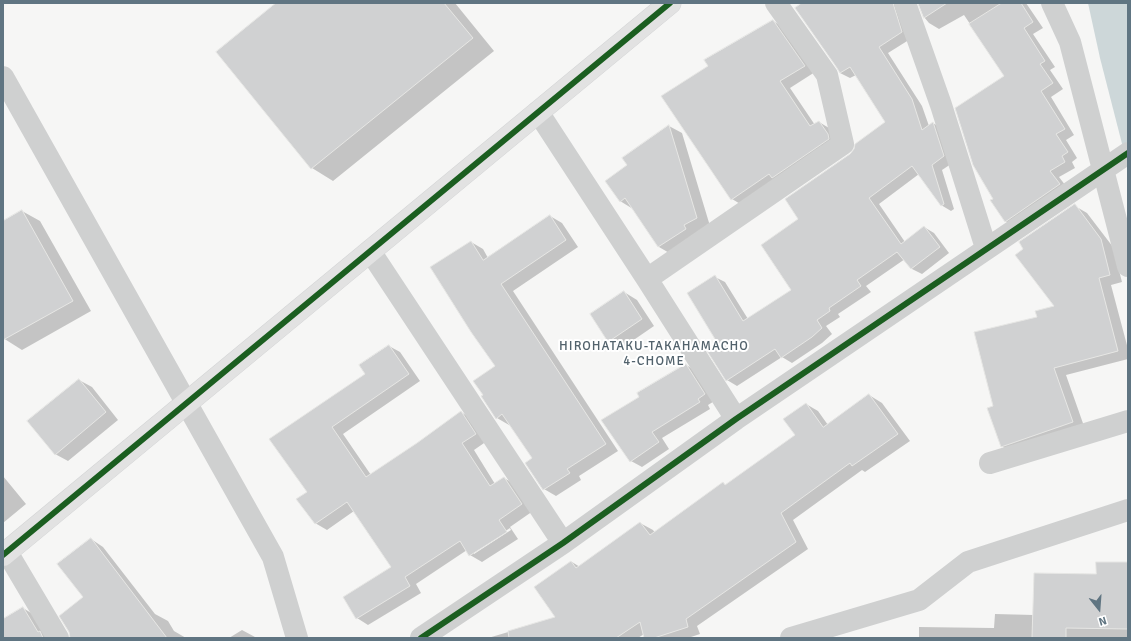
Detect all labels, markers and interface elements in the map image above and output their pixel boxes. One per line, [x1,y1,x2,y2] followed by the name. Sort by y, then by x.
[559,339,749,370] district label: HIROHATAKU-TAKAHAMACHO 4-CHOME
[1079,589,1119,629] north arrow
[1097,614,1108,628] text: N

